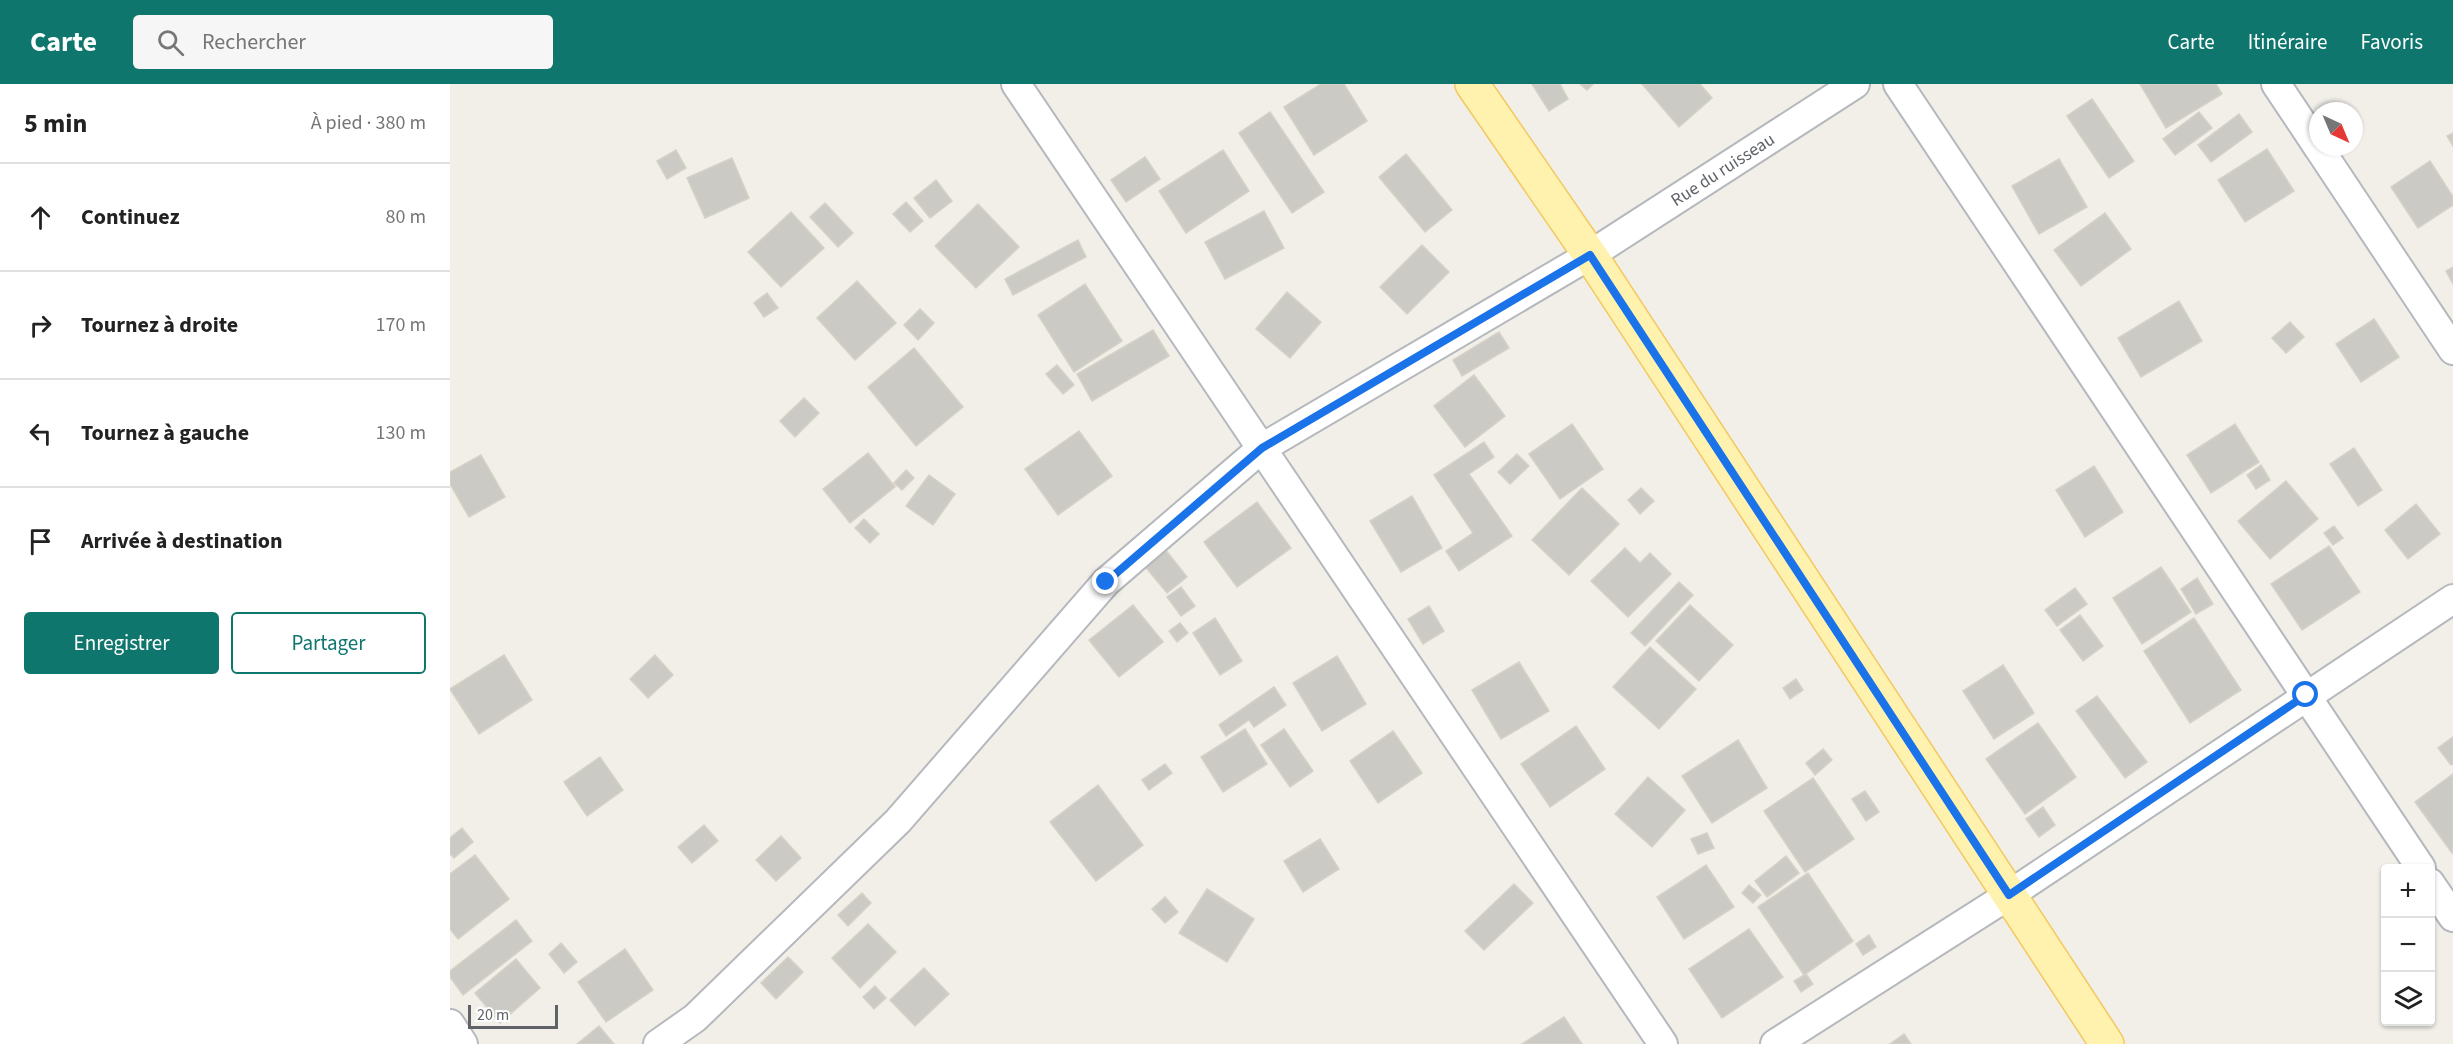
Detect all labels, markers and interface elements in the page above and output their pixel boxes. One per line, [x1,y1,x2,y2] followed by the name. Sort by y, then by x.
[133,15,553,69] search box
[30,22,97,62] text: Carte
[154,26,187,59] icon: search
[202,26,306,58] text: Rechercher
[2168,27,2215,57] text: Carte
[2248,27,2327,57] text: Itinéraire
[2360,27,2423,57] text: Favoris
[2309,102,2363,156] north arrow
[24,105,87,142] text: 5 min
[311,109,426,137] text: À pied · 380 m
[1666,127,1780,213] street label: Rue du ruisseau
[24,201,57,234] icon: ahead
[81,201,180,233] text: Continuez
[386,203,426,231] text: 80 m
[24,309,57,342] icon: right
[81,309,238,341] text: Tournez à droite
[376,311,426,339] text: 170 m
[24,417,57,450] icon: left
[81,417,249,449] text: Tournez à gauche
[376,419,426,447] text: 130 m
[24,525,57,558] icon: arrive
[81,525,283,557] text: Arrivée à destination
[1092,568,1118,594] route end
[24,612,219,674] button: Enregistrer
[231,612,426,674] button: Partager
[2292,681,2318,707] route start
[2381,864,2435,1026] map controls
[2381,864,2435,918] button: +
[2381,918,2435,972] button: −
[2381,972,2435,1026] button: layers
[468,1002,558,1030] scale bar
[477,1004,509,1026] text: 20 m

